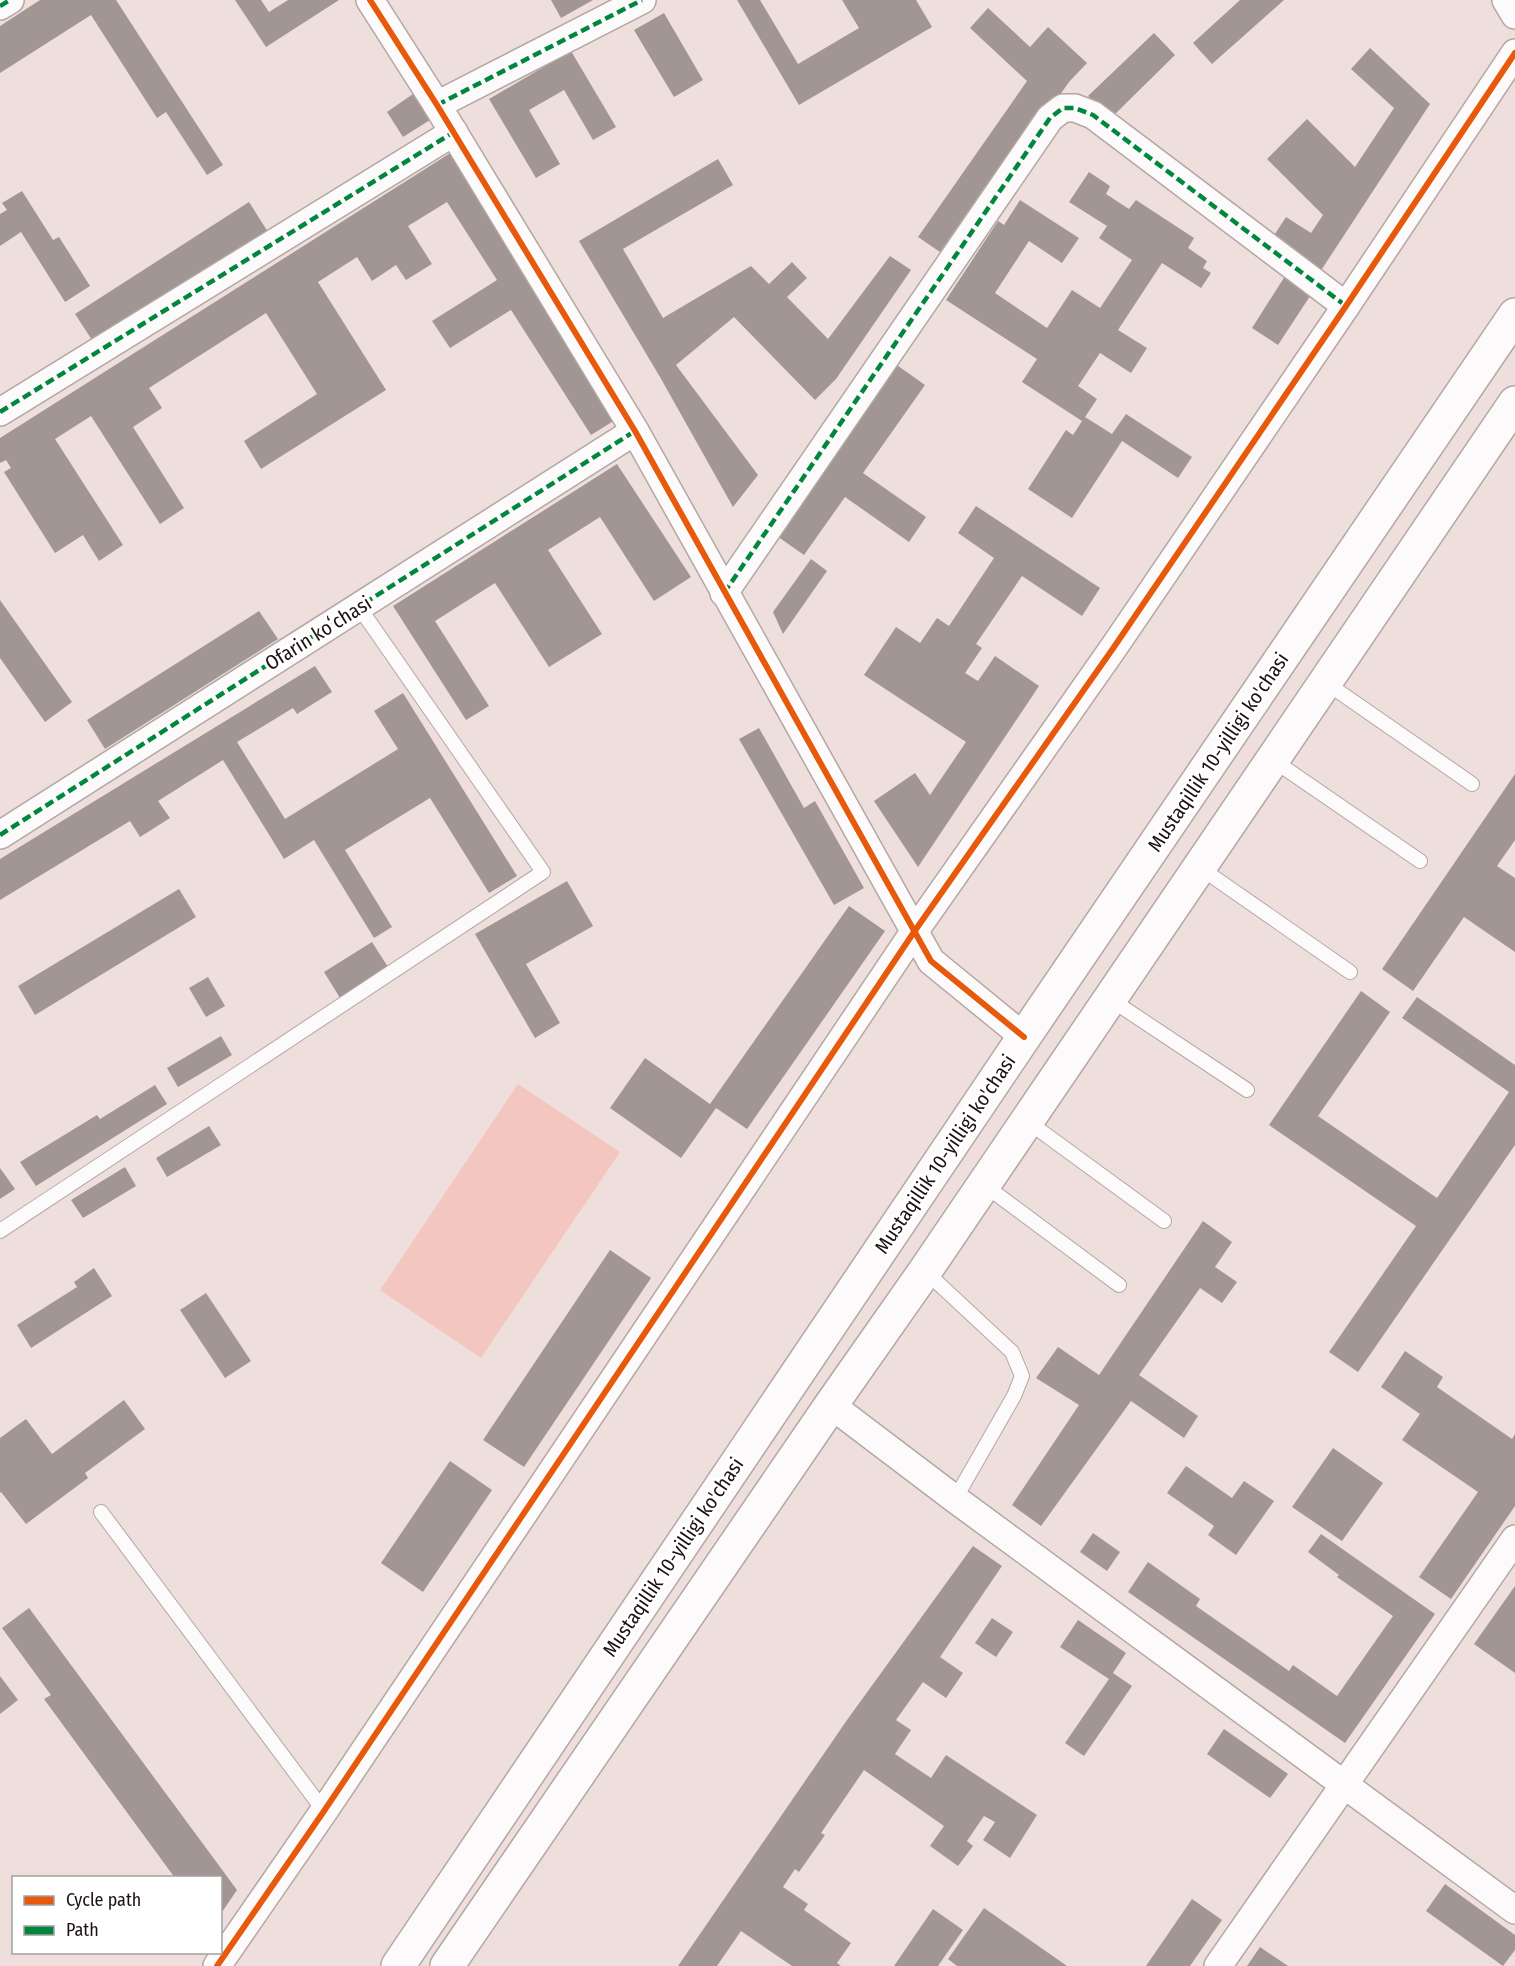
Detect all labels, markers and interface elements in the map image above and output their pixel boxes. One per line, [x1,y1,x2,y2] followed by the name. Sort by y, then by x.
[260,591,376,675] street label: Ofarin koʻchasi
[1142,648,1294,856] street label: Mustaqillik 10-yilligi ko'chasi
[869,1050,1021,1258] street label: Mustaqillik 10-yilligi ko'chasi
[597,1453,749,1661] street label: Mustaqillik 10-yilligi ko'chasi
[12,1876,222,1954] legend
[66,1889,141,1911] text: Cycle path
[66,1919,99,1941] text: Path

